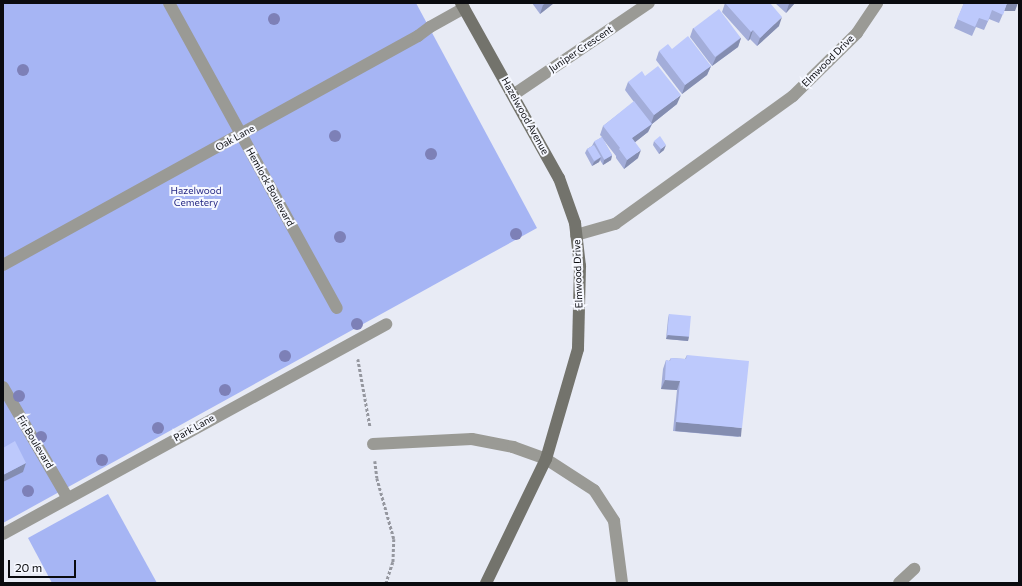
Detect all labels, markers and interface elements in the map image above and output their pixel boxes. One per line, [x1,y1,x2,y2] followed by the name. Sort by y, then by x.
[547,23,615,75] street label: Juniper Crescent
[799,32,857,90] street label: Elmwood Drive
[499,75,551,157] street label: Hazelwood Avenue
[213,122,257,154] street label: Oak Lane
[243,146,297,228] street label: Hemlock Boulevard
[170,184,222,208] park label: Hazelwood Cemetery
[571,239,585,309] street label: Elmwood Drive
[172,412,216,444] street label: Park Lane
[14,413,56,471] street label: Fir Boulevard
[10,552,78,578] scale bar
[15,560,42,574] text: 20 m

